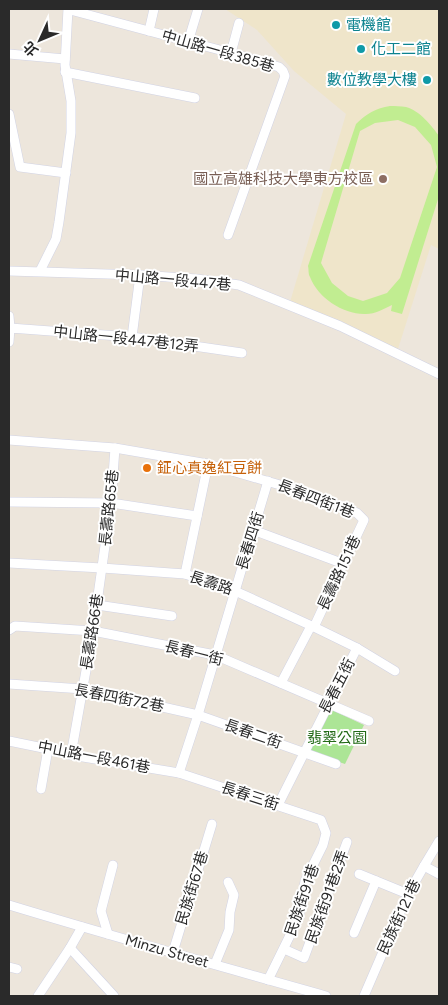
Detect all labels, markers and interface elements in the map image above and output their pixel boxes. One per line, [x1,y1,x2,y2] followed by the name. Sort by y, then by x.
[15,15,65,65] north arrow
[346,16,391,34] place label: 電機館
[330,19,342,31] marker: 電機館
[160,26,276,76] street label: 中山路一段385巷
[20,38,42,60] text: 北
[371,40,431,58] place label: 化工二館
[355,43,367,55] marker: 化工二館
[327,71,417,89] place label: 數位教學大樓
[421,74,433,86] marker: 數位教學大樓
[193,170,373,188] place label: 國立高雄科技大學東方校區
[377,173,389,185] marker: 國立高雄科技大學東方校區
[114,266,232,294] street label: 中山路一段447巷
[52,322,200,356] street label: 中山路一段447巷12弄
[157,459,262,477] place label: 鉦心真逸紅豆餅
[141,462,153,474] marker: 鉦心真逸紅豆餅
[96,469,122,547] street label: 長壽路65巷
[275,476,357,522] street label: 長春四街1巷
[233,510,267,572] street label: 長春四街
[314,532,364,614] street label: 長壽路151巷
[187,567,235,599] street label: 長壽路
[77,593,107,671] street label: 長壽路66巷
[163,637,225,669] street label: 長春一街
[315,655,359,717] street label: 長春五街
[72,680,166,716] street label: 長春四街72巷
[222,716,284,752] street label: 長春二街
[307,729,367,747] park label: 翡翠公園
[36,737,152,777] street label: 中山路一段461巷
[219,778,281,814] street label: 長春三街
[302,848,352,946] street label: 民族街91巷2弄
[172,849,212,927] street label: 民族街67巷
[281,862,323,938] street label: 民族街91巷
[374,877,424,957] street label: 民族街121巷
[123,930,211,972] street label: Minzu Street

